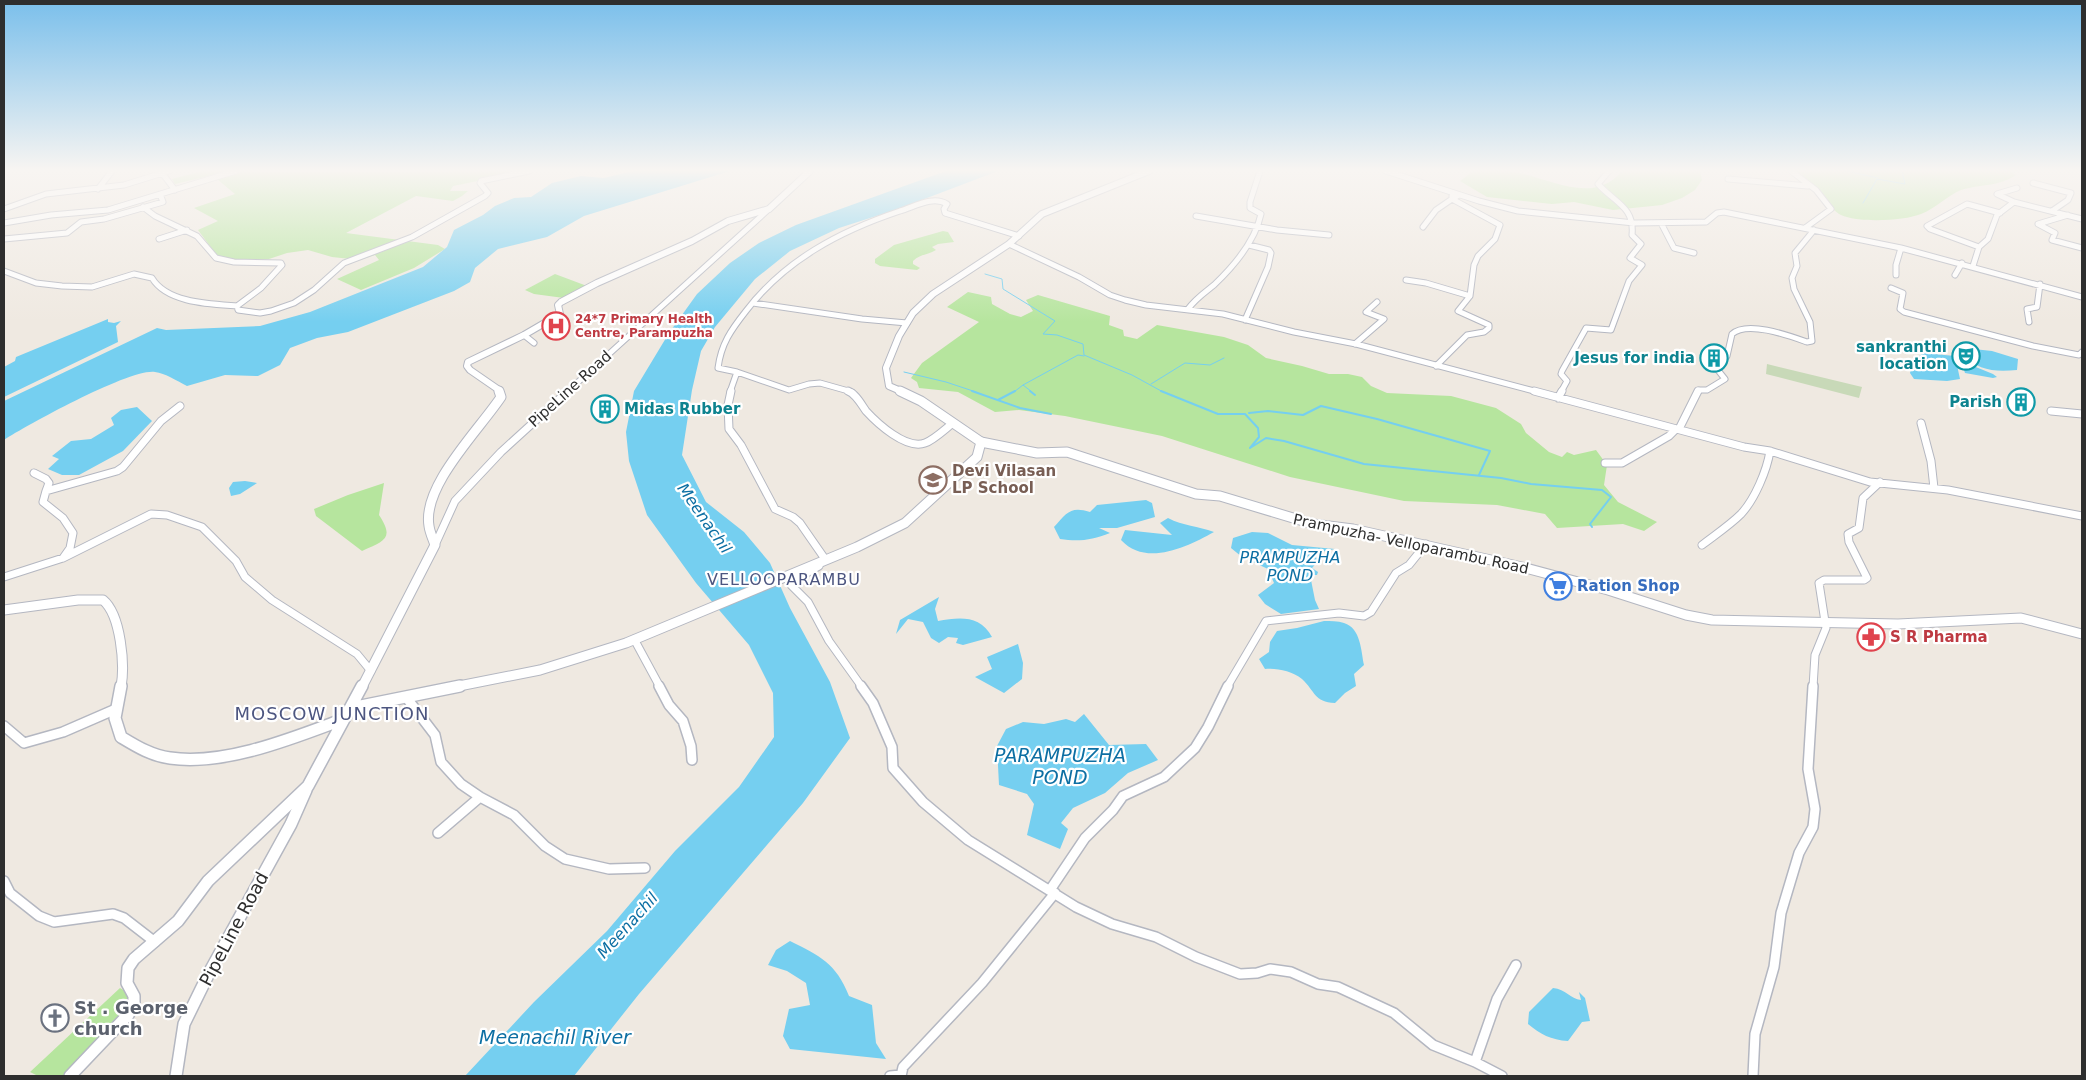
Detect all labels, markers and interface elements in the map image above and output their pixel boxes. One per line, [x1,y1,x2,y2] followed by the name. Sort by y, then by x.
[541,311,571,341] hospital icon: 24*7 Primary Health Centre, Parampuzha
[575,312,713,340] place label: 24*7 Primary Health Centre, Parampuzha
[1856,338,1947,373] place label: sankranthi location
[1951,341,1981,371] theatre icon: sankranthi location
[1699,343,1729,373] building icon: Jesus for india
[525,347,615,431] street label: PipeLine Road
[1573,349,1695,367] place label: Jesus for india
[2006,387,2036,417] building icon: Parish
[1949,393,2002,411] place label: Parish
[590,394,620,424] building icon: Midas Rubber
[624,400,741,418] place label: Midas Rubber
[952,462,1056,497] place label: Devi Vilasan LP School
[918,465,948,495] school or university icon: Devi Vilasan LP School
[674,480,736,557] water label: Meenachil
[1292,510,1530,578] street label: Prampuzha- Velloparambu Road
[1240,548,1340,585] water label: PRAMPUZHA POND
[707,570,861,589] district label: VELLOOPARAMBU
[1543,571,1573,601] supermarket icon: Ration Shop
[1577,577,1680,595] place label: Ration Shop
[1856,622,1886,652] pharmacy icon: S R Pharma
[1890,628,1988,646] place label: S R Pharma
[235,703,429,724] district label: MOSCOW JUNCTION
[994,744,1126,788] water label: PARAMPUZHA POND
[195,868,272,989] street label: PipeLine Road
[593,888,662,962] water label: Meenachil
[74,997,188,1039] place label: St . George church
[40,1003,70,1033] church icon: St . George church
[479,1026,632,1048] water label: Meenachil River

